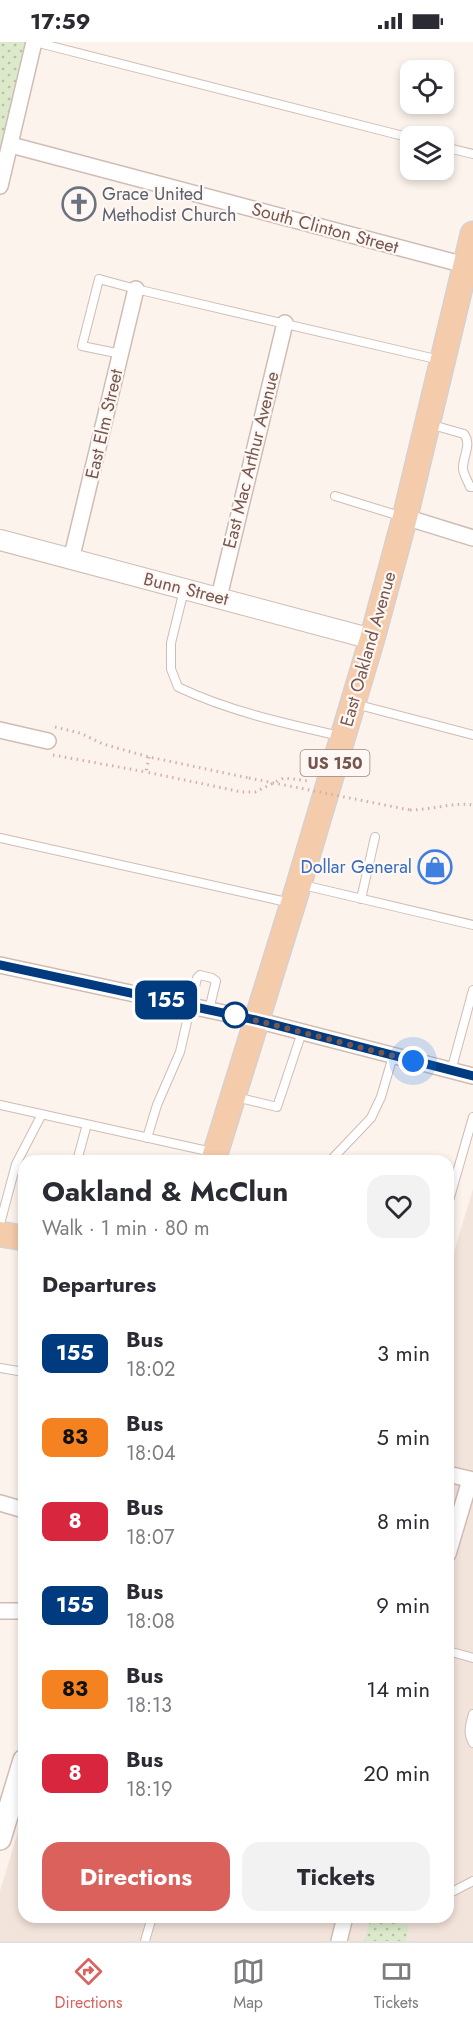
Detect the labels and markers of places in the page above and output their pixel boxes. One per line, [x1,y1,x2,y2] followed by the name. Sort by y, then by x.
[102,181,237,228] place label: Grace United Methodist Church
[61,186,97,222] church icon: Grace United Methodist Church
[417,849,453,885] shop icon: Dollar General
[301,854,412,880] place label: Dollar General
[222,1002,248,1028] unlabelled marker

